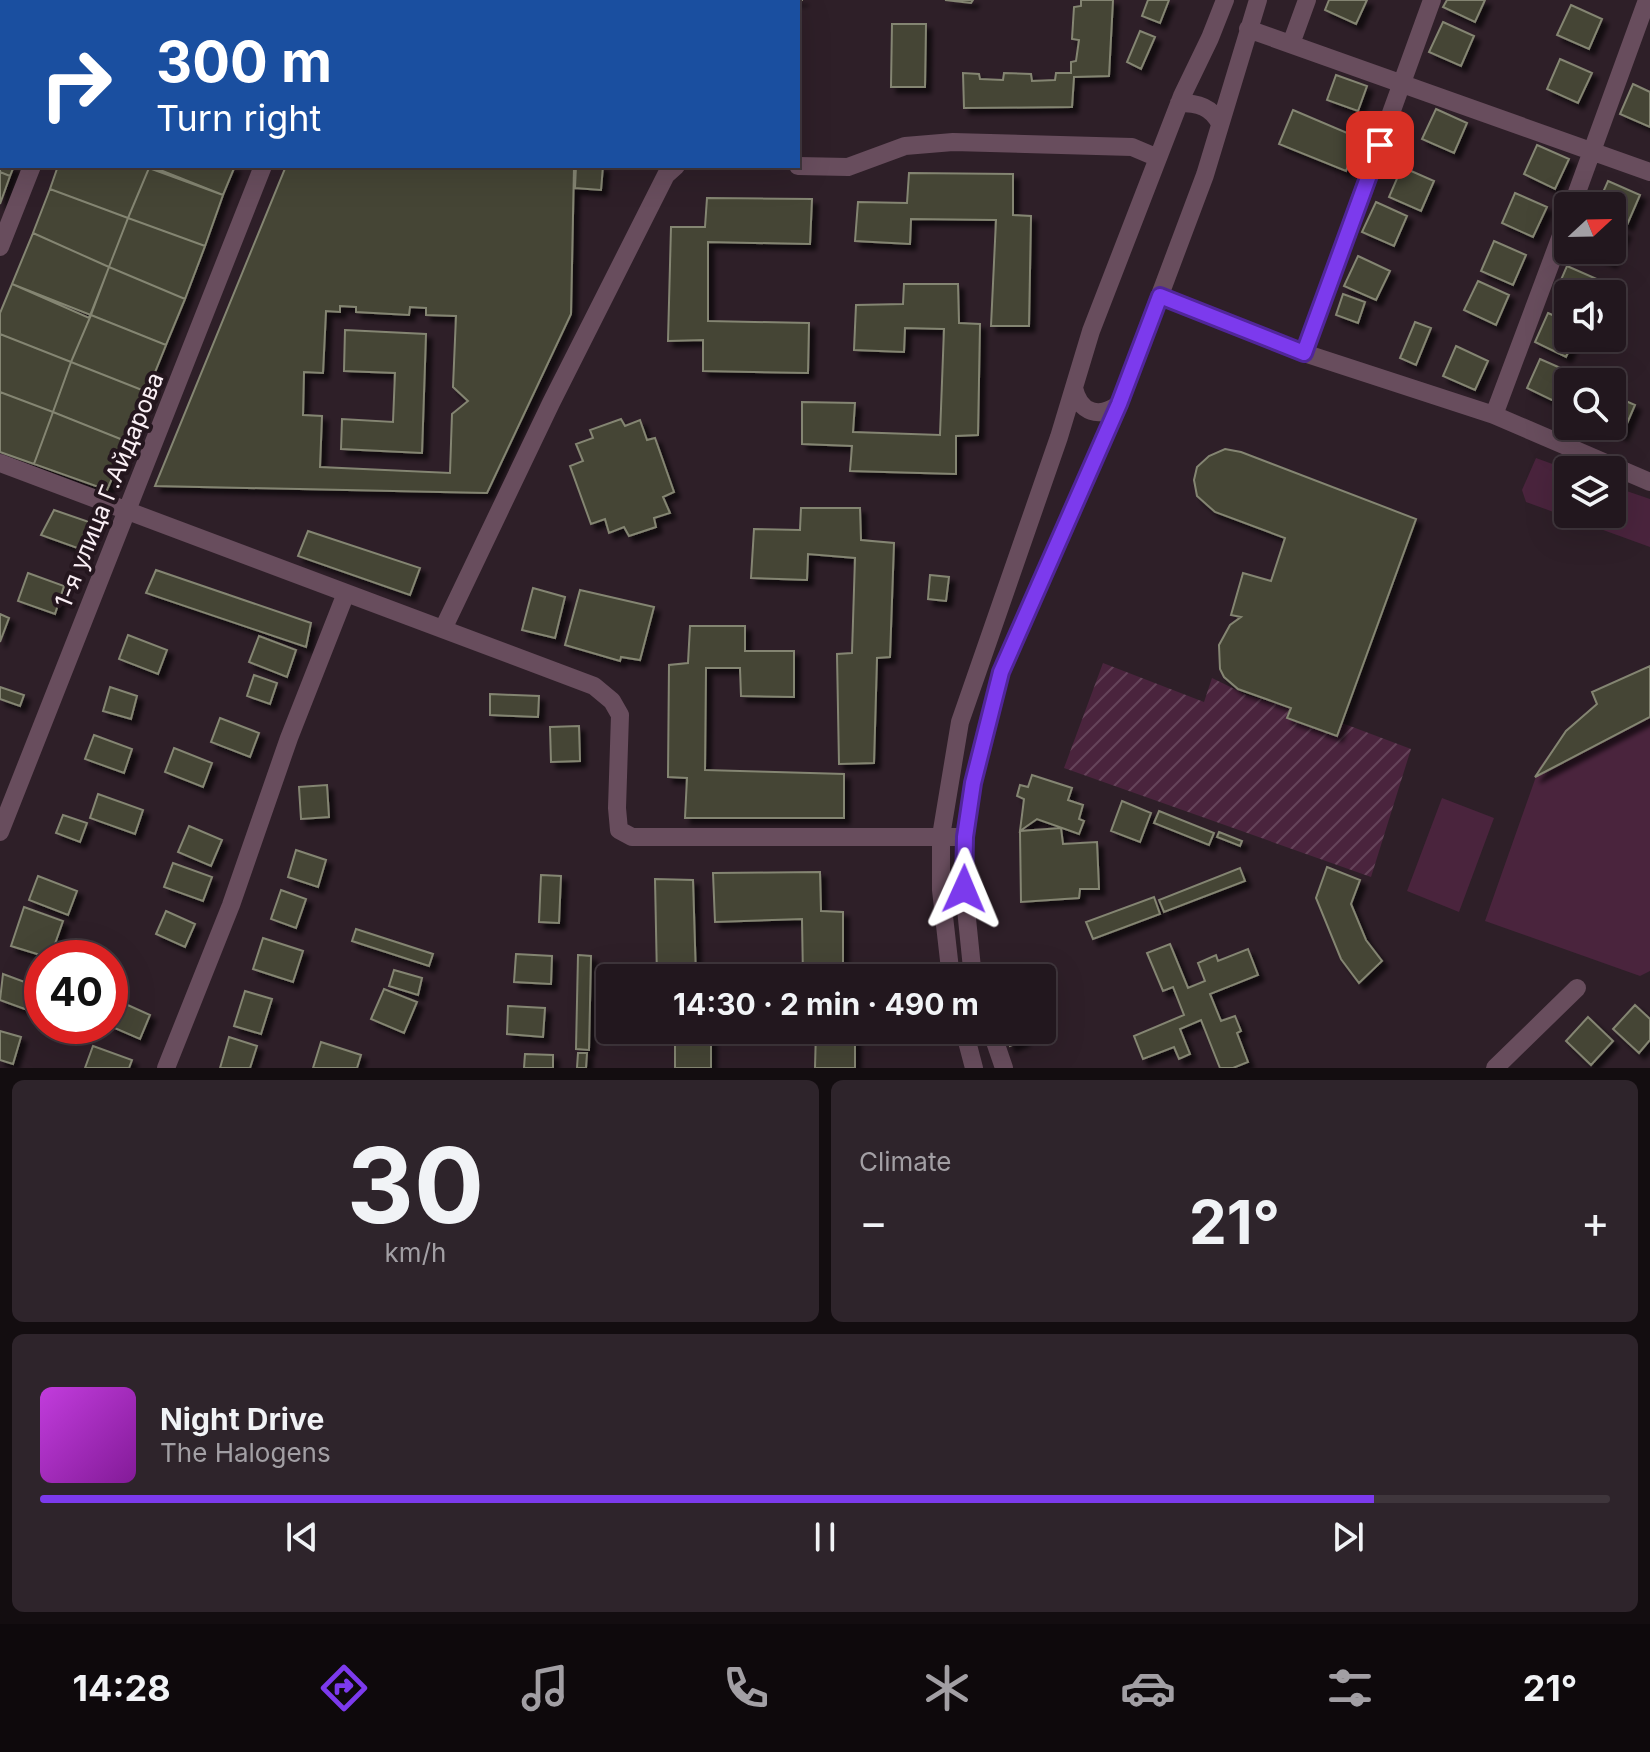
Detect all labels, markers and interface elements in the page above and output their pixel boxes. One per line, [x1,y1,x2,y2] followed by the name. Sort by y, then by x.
[156,28,332,96] text: 300 m
[24,32,128,136] icon: right
[156,96,321,140] text: Turn right
[1346,111,1414,179] pin
[1358,123,1402,167] icon: arrive
[1554,192,1626,264] north arrow
[1554,192,1626,528] map controls
[1554,280,1626,352] button: sound
[49,368,169,612] street label: 1-я улица Г.Айдарова
[1554,368,1626,440] button: search
[1554,456,1626,528] button: layers
[922,847,1006,931] position arrow
[24,940,128,1044] speed limit sign: 40
[673,986,979,1022] text: 14:30 · 2 min · 490 m
[347,1122,484,1248] text: 30
[859,1146,951,1177] text: Climate
[1189,1186,1280,1258] text: 21°
[859,1195,888,1249] text: −
[1581,1195,1610,1249] text: +
[385,1237,446,1268] text: km/h
[160,1401,324,1437] text: Night Drive
[160,1437,331,1468] text: The Halogens
[280,1515,324,1559] icon: previous
[803,1515,847,1559] icon: pause
[1326,1515,1370,1559] icon: next
[316,1660,372,1716] icon: directions
[517,1660,573,1716] icon: music
[718,1660,774,1716] icon: phone
[919,1660,975,1716] icon: climate
[1120,1660,1176,1716] icon: car
[1322,1660,1378,1716] icon: filters
[73,1666,171,1710] text: 14:28
[1523,1666,1577,1710] text: 21°

